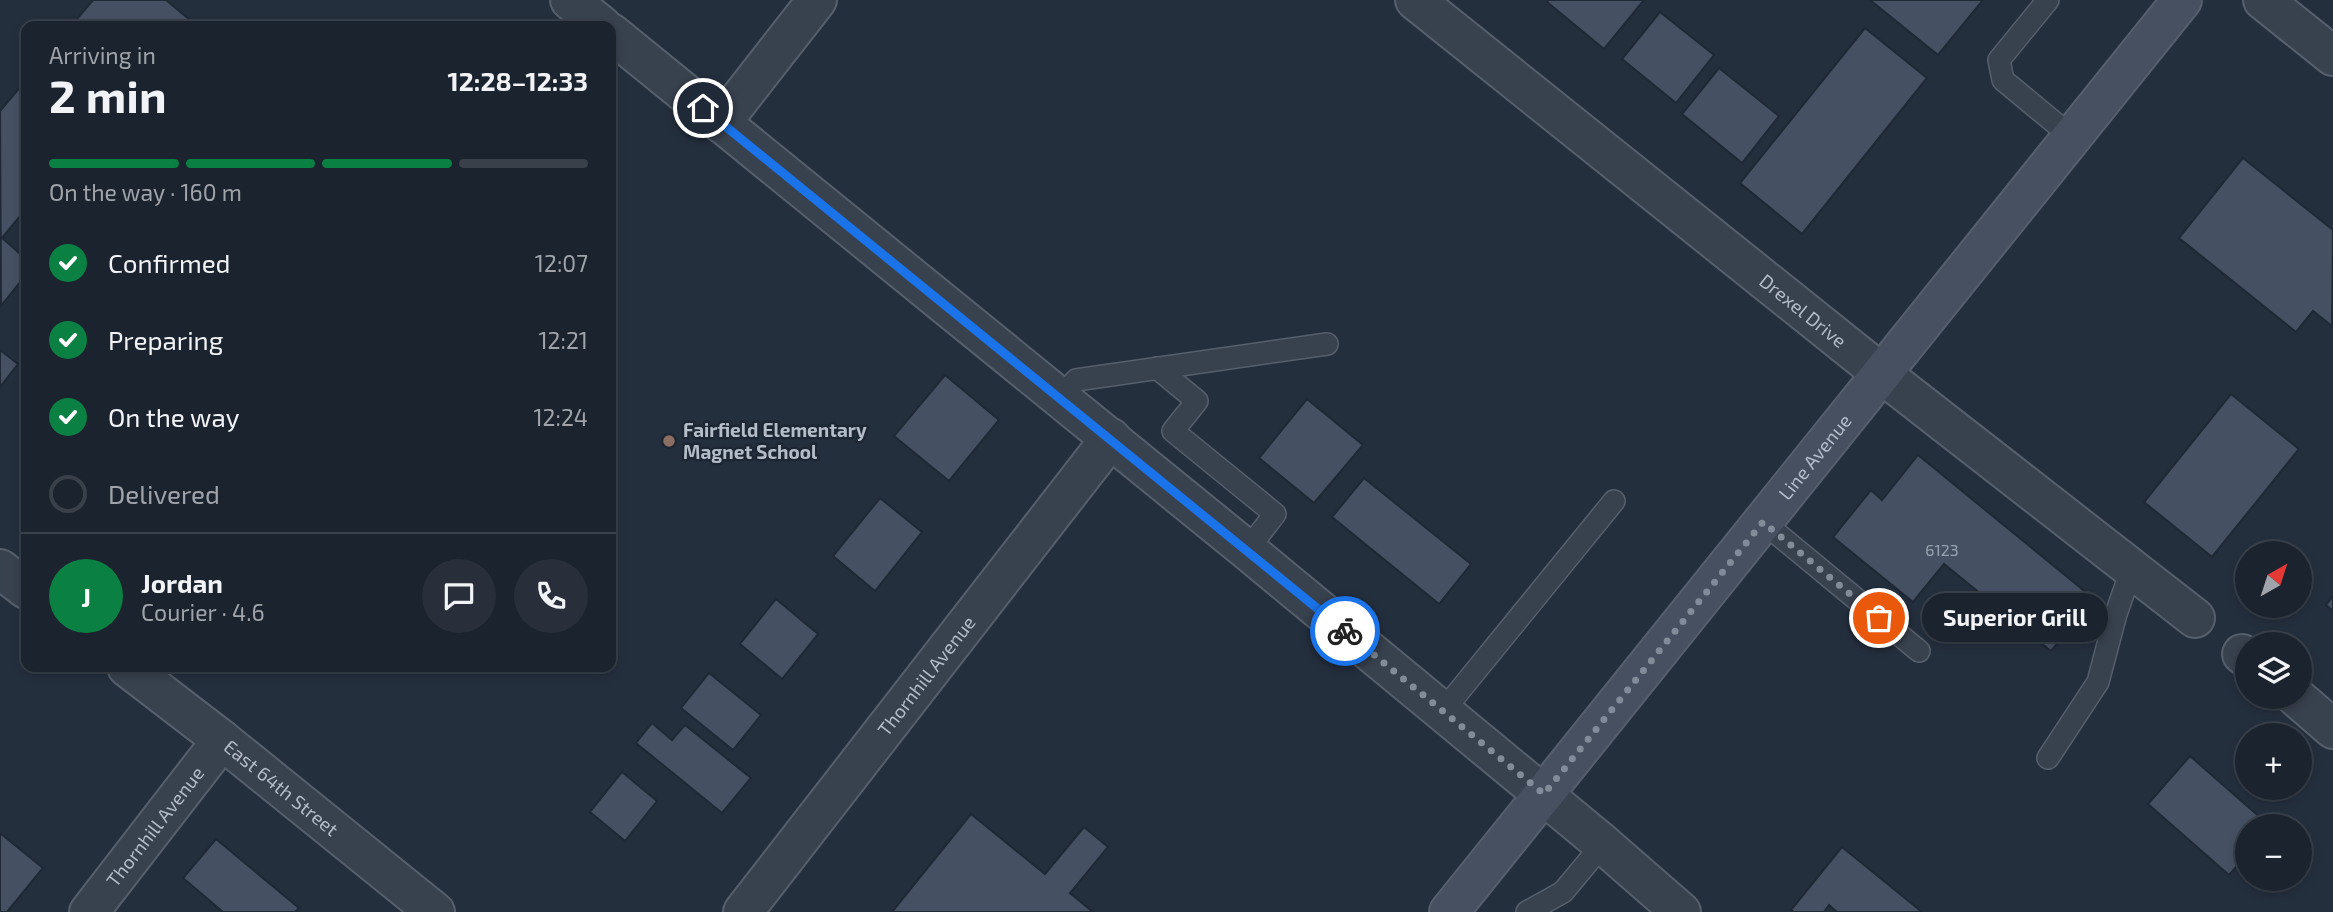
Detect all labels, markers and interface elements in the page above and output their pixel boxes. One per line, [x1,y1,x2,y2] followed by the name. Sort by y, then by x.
[49,41,156,69] text: Arriving in
[447,65,588,96] text: 12:28–12:33
[49,67,167,122] text: 2 min
[673,78,733,138] pin
[684,89,722,127] icon: home
[49,178,242,206] text: On the way · 160 m
[49,244,87,282] icon: check
[108,247,231,278] text: Confirmed
[535,249,588,277] text: 12:07
[1755,269,1851,352] street label: Drexel Drive
[49,321,87,359] icon: check
[108,324,223,355] text: Preparing
[538,326,588,354] text: 12:21
[49,398,87,436] icon: check
[108,401,239,432] text: On the way
[533,403,588,431] text: 12:24
[1773,409,1856,504] street label: Line Avenue
[683,418,867,463] place label: Fairfield Elementary Magnet School
[661,433,677,449] marker: Fairfield Elementary Magnet School
[108,478,220,509] text: Delivered
[1925,540,1959,559] house number: 6123
[2235,541,2312,618] north arrow
[2235,541,2312,891] map controls
[422,559,496,633] button: chat
[514,559,588,633] button: phone
[141,567,223,598] text: Jordan
[81,581,91,612] text: J
[1849,588,1909,648] pin
[1921,594,2106,642] callout: Superior Grill
[1310,596,1380,666] courier
[141,598,265,626] text: Courier · 4.6
[1860,599,1898,637] icon: bag
[1943,603,2087,631] text: Superior Grill
[872,611,980,740] street label: Thornhill Avenue
[1326,612,1364,650] icon: bike
[2235,632,2312,709] button: layers
[2235,723,2312,800] button: +
[220,734,343,840] street label: East 64th Street
[101,762,208,891] street label: Thornhill Avenue
[2235,814,2312,891] button: −

